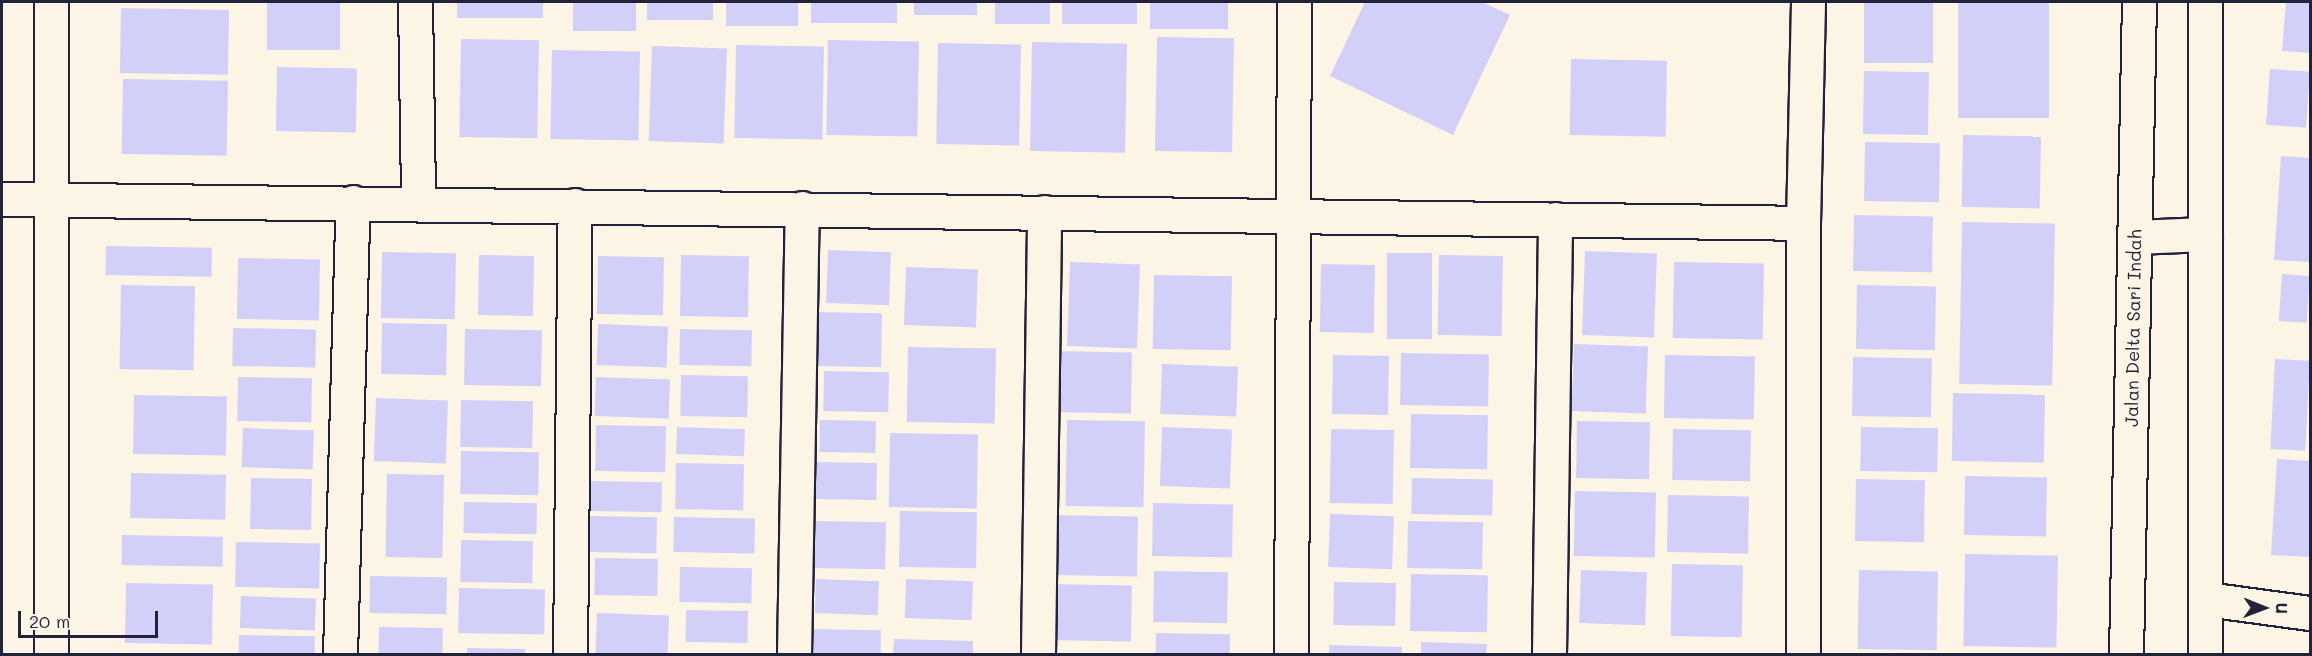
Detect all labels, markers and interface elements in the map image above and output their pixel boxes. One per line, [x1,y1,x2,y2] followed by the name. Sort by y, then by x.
[2120,229,2146,427] street label: Jalan Delta Sari Indah
[2234,578,2294,638] north arrow
[21,599,160,637] scale bar
[2272,602,2293,614] text: U
[29,609,70,633] text: 20 m

